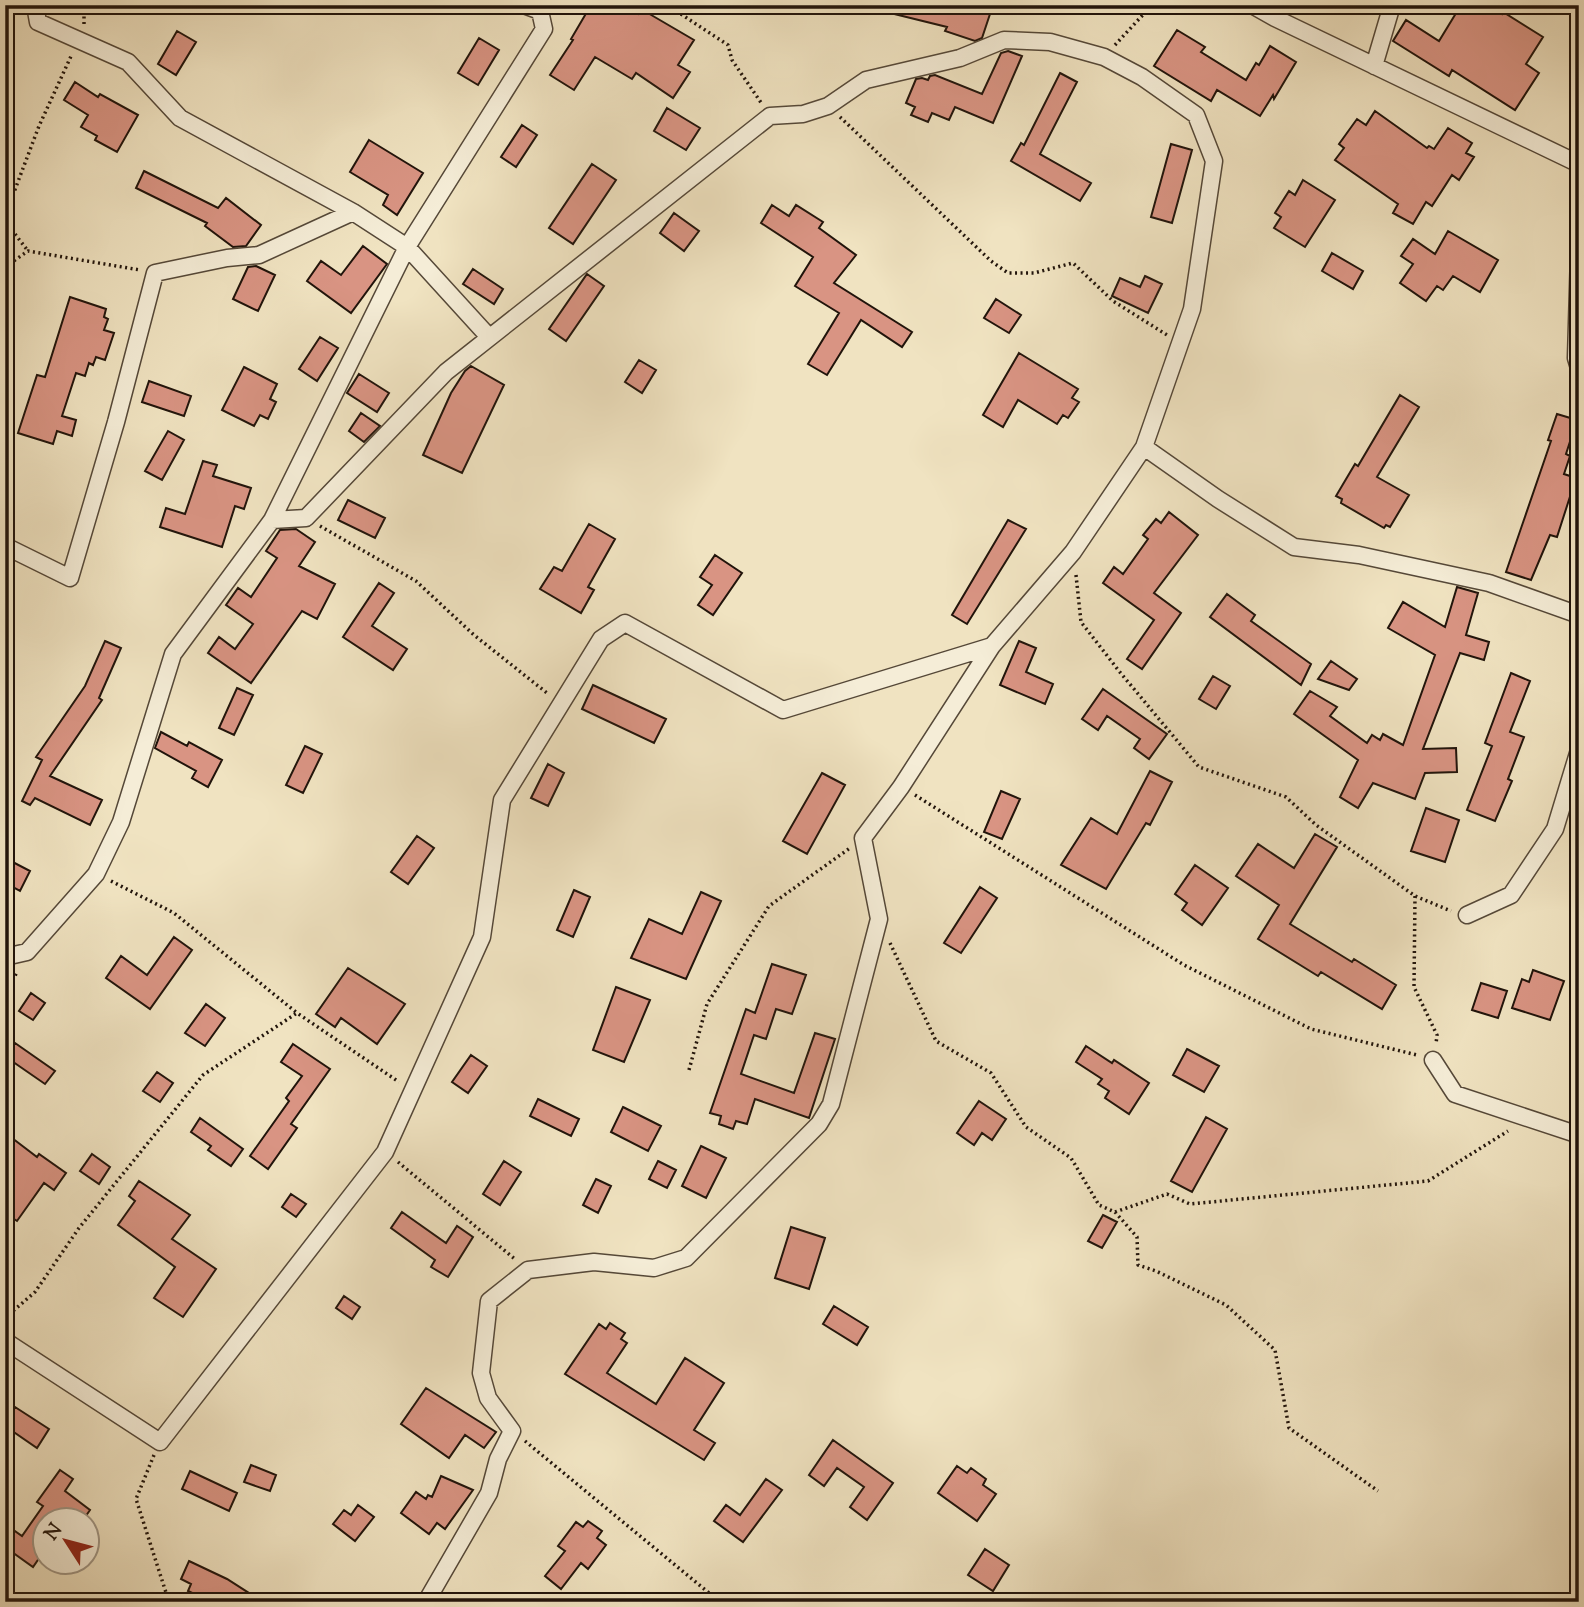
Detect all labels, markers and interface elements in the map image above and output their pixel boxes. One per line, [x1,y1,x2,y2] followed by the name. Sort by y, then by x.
[32,1506,102,1576] north arrow
[39,1518,70,1547] text: N

